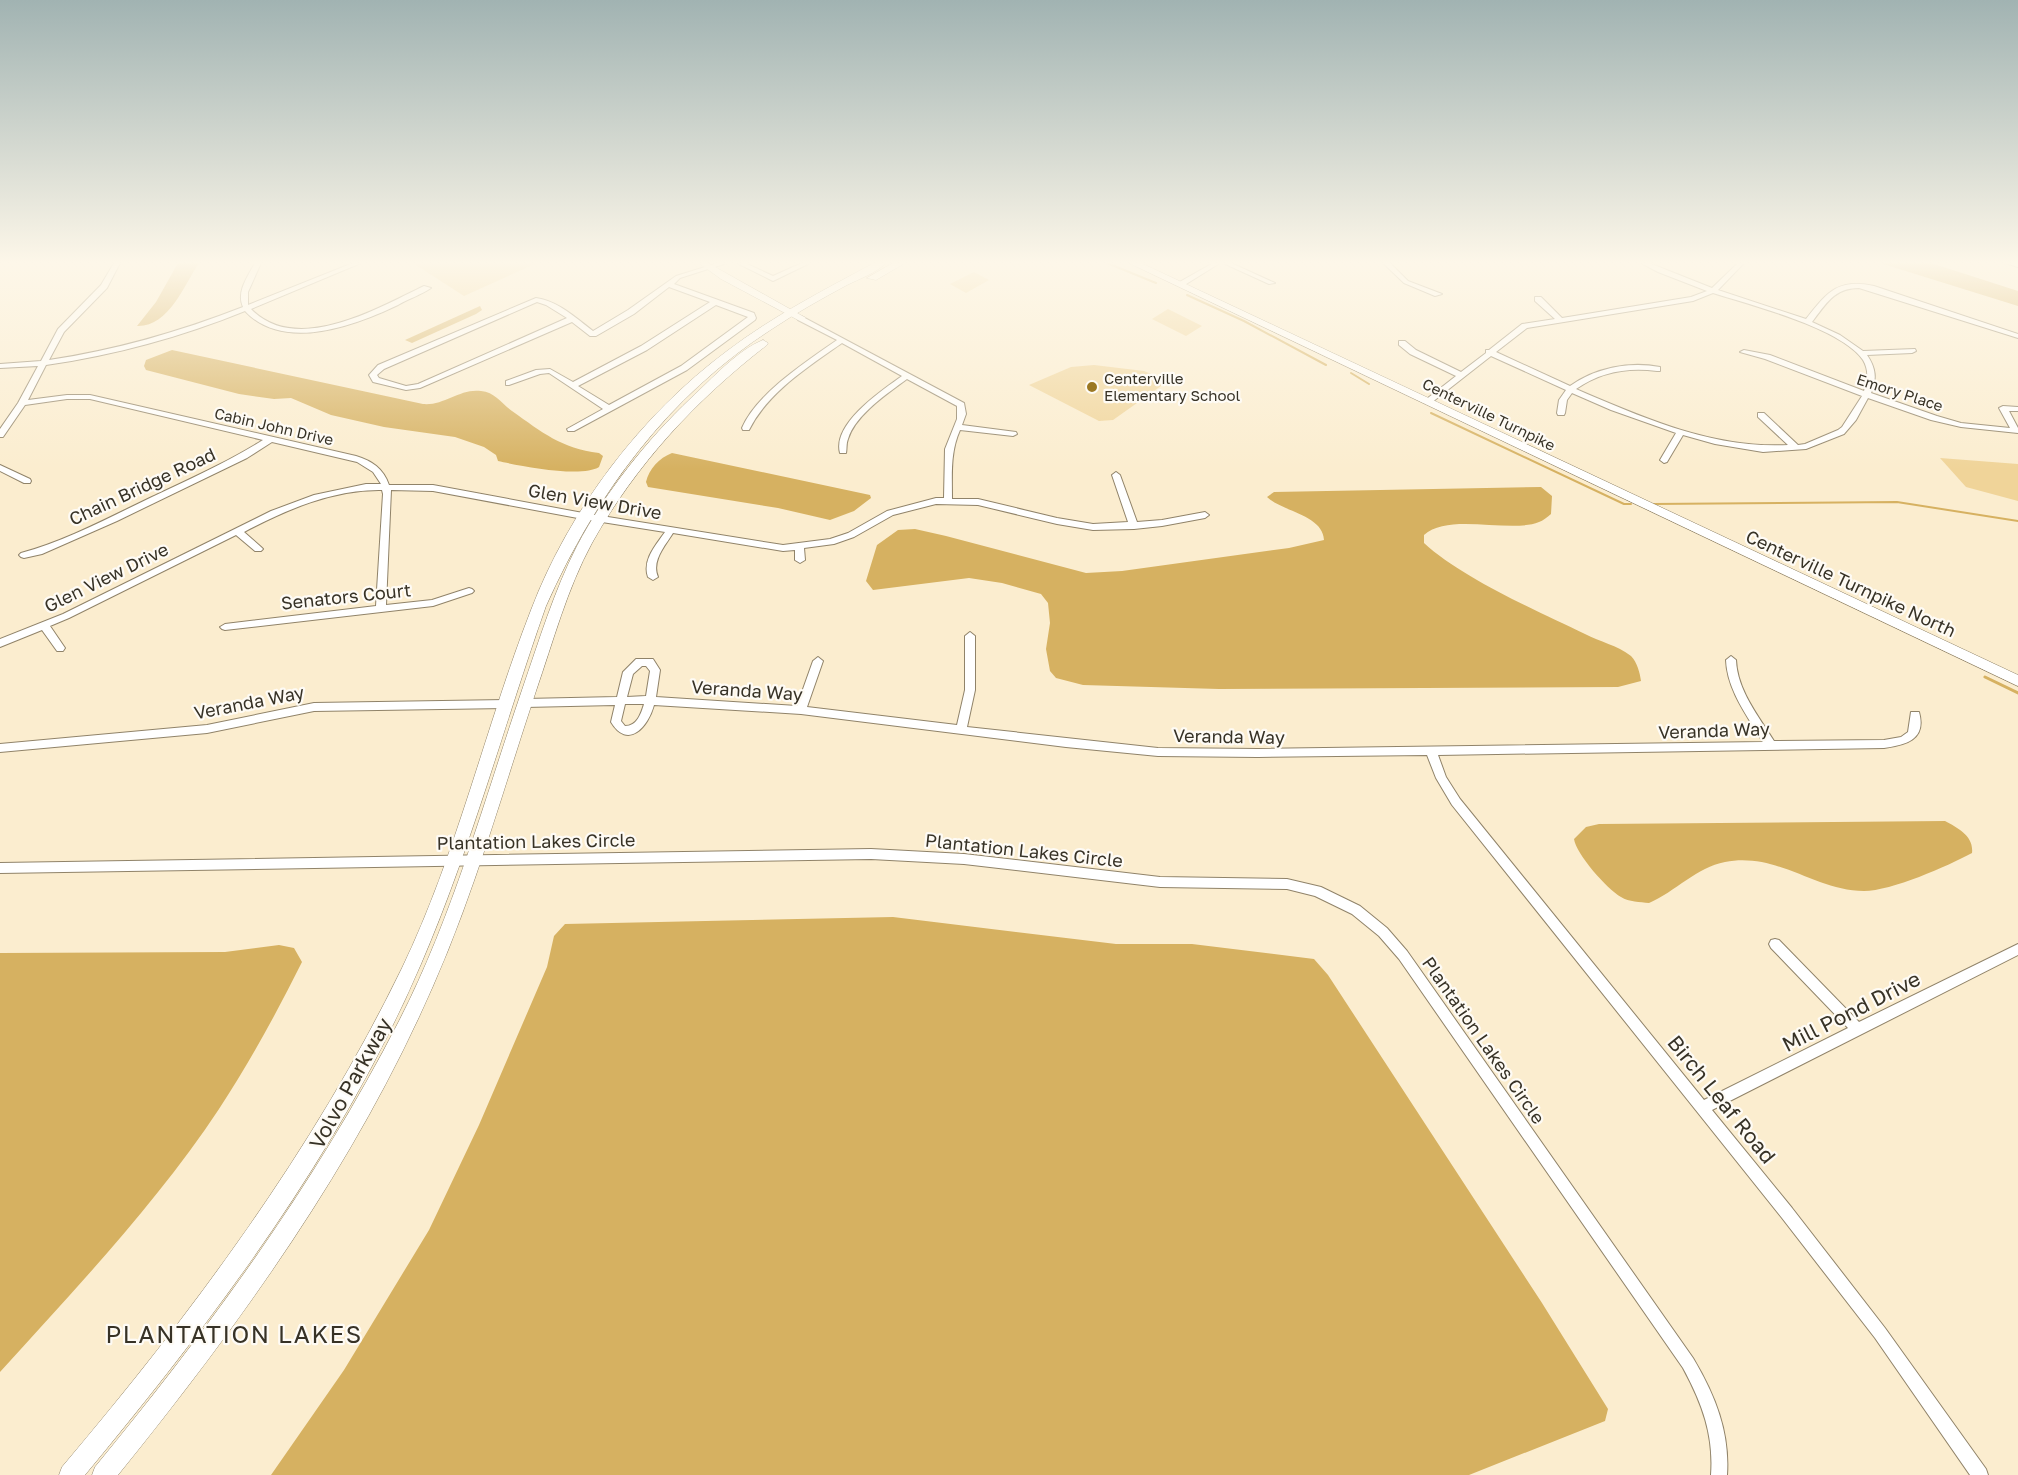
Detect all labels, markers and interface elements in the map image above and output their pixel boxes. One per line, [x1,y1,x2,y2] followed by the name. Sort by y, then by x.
[1104,369,1240,404] place label: Centerville Elementary School
[1854,370,1946,415] street label: Emory Place
[1420,374,1559,454] street label: Centerville Turnpike
[1085,380,1099,394] marker: Centerville Elementary School
[213,404,336,449] street label: Cabin John Drive
[65,442,219,530] street label: Chain Bridge Road
[527,478,663,524] street label: Glen View Drive
[1742,525,1960,641] street label: Centerville Turnpike North
[40,537,172,617] street label: Glen View Drive
[280,578,412,614] street label: Senators Court
[691,675,803,705] street label: Veranda Way
[192,681,306,723] street label: Veranda Way
[1658,717,1770,743] street label: Veranda Way
[1173,724,1285,748] street label: Veranda Way
[436,828,636,854] street label: Plantation Lakes Circle
[924,829,1124,871] street label: Plantation Lakes Circle
[1418,952,1550,1128] street label: Plantation Lakes Circle
[1778,965,1924,1057] street label: Mill Pond Drive
[303,1012,397,1153] street label: Volvo Parkway
[1662,1030,1782,1168] street label: Birch Leaf Road
[105,1319,363,1348] district label: PLANTATION LAKES

